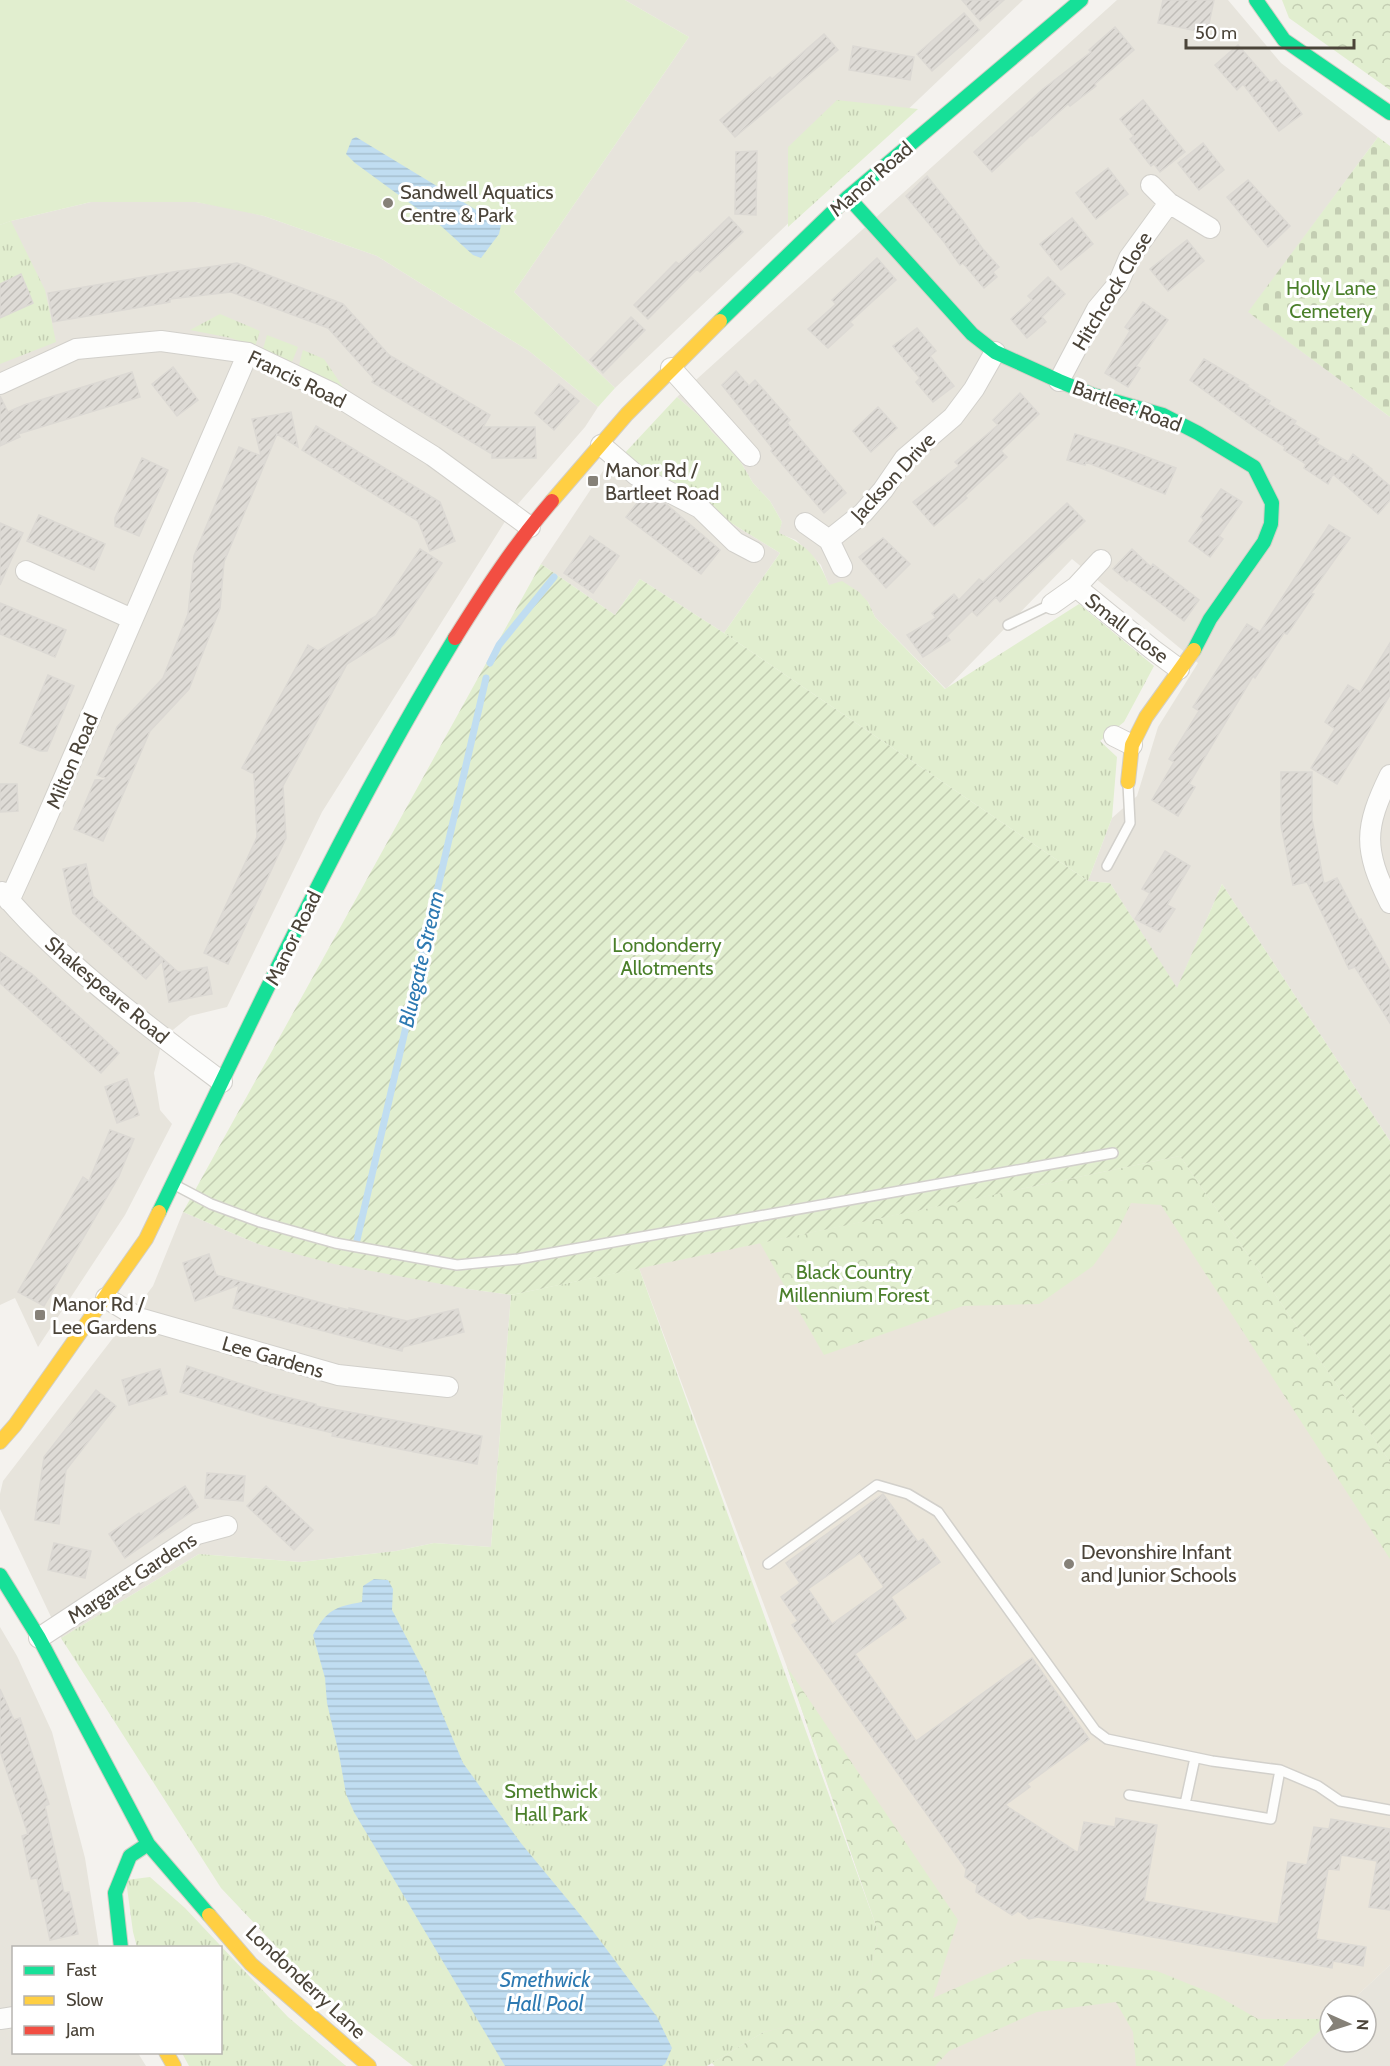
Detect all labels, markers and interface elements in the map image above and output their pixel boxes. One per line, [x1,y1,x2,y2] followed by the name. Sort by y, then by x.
[1186,12,1354,50] scale bar
[1195,22,1237,44] text: 50 m
[825,136,917,222] street label: Manor Road
[400,180,554,227] place label: Sandwell Aquatics Centre & Park
[381,196,395,210] marker: Sandwell Aquatics Centre & Park
[1067,228,1157,354] street label: Hitchcock Close
[1286,276,1376,323] park label: Holly Lane Cemetery
[244,345,350,413] street label: Francis Road
[1069,375,1185,437] street label: Bartleet Road
[845,428,940,527] street label: Jackson Drive
[605,458,719,505] place label: Manor Rd / Bartleet Road
[586,474,600,488] marker: Manor Rd / Bartleet Road
[1081,588,1173,668] street label: Small Close
[41,710,103,812] street label: Milton Road
[260,887,326,989] street label: Manor Road
[393,888,449,1030] water label: Bluegate Stream
[40,931,174,1049] street label: Shakespeare Road
[612,933,722,980] park label: Londonderry Allotments
[779,1260,930,1307] park label: Black Country Millennium Forest
[52,1292,157,1339] place label: Manor Rd / Lee Gardens
[33,1308,47,1322] marker: Manor Rd / Lee Gardens
[219,1331,327,1383] street label: Lee Gardens
[63,1527,201,1629] street label: Margaret Gardens
[1081,1540,1237,1587] place label: Devonshire Infant and Junior Schools
[1062,1557,1076,1571] marker: Devonshire Infant and Junior Schools
[504,1779,598,1826] park label: Smethwick Hall Park
[241,1920,371,2044] street label: Londonderry Lane
[12,1946,222,2054] legend
[66,1959,97,1981] text: Fast
[500,1967,591,2016] water label: Smethwick Hall Pool
[66,1989,103,2011] text: Slow
[1318,1994,1378,2054] north arrow
[65,2019,95,2041] text: Jam
[1353,2019,1372,2031] text: N

